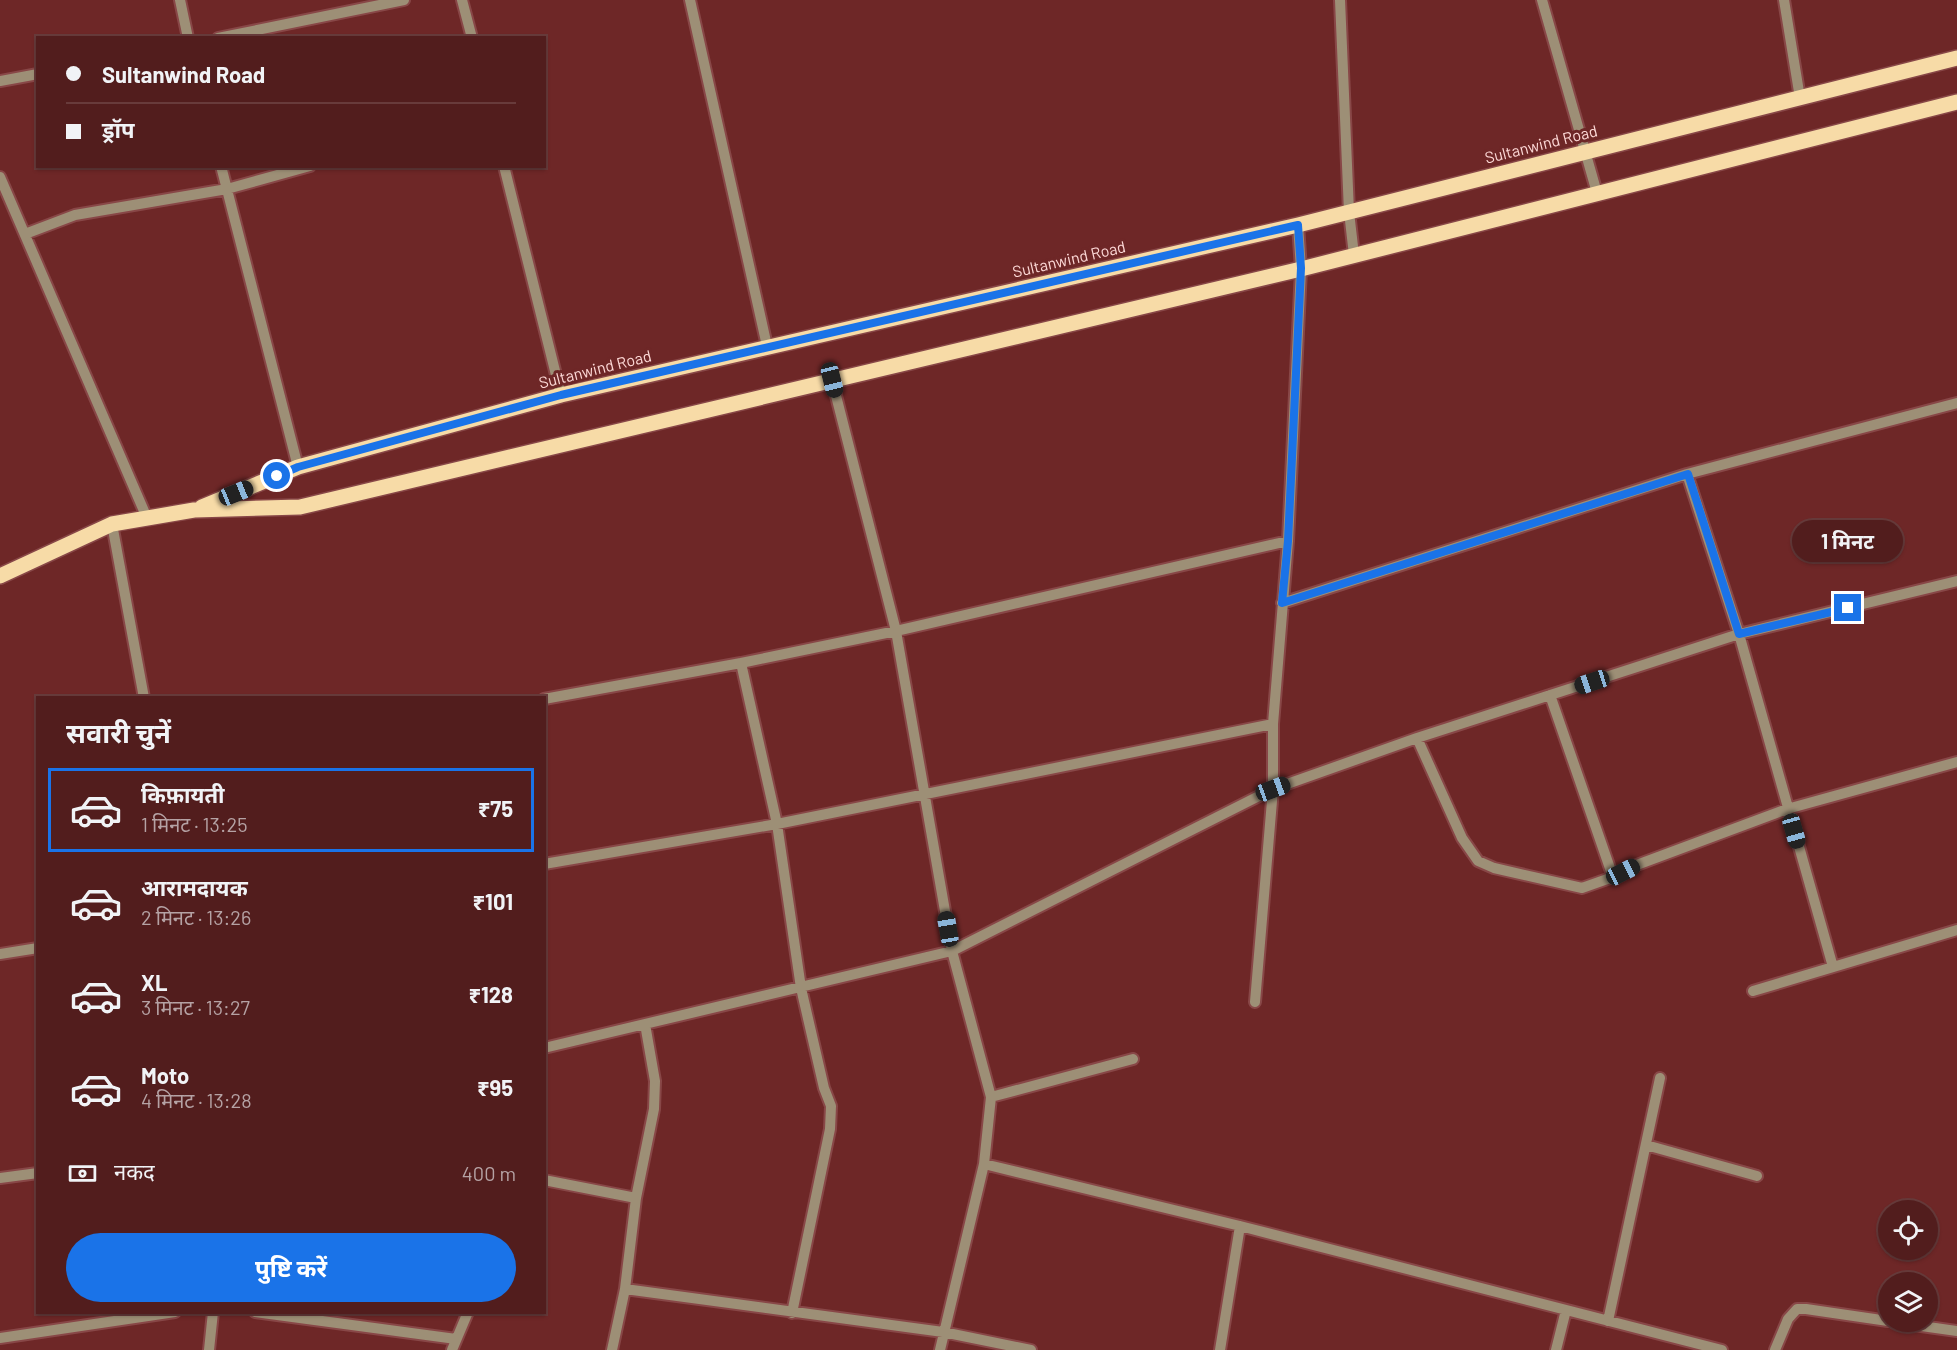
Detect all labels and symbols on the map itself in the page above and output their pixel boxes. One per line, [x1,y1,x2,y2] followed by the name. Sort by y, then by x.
[1483,120,1599,167] street label: Sultanwind Road
[1010,236,1127,281] street label: Sultanwind Road
[537,345,653,392] street label: Sultanwind Road
[819,360,845,400] car
[263,462,290,489] route start
[216,478,256,508] car
[1792,521,1904,563] callout: 1 मिनट
[1834,594,1861,621] route end
[1572,668,1612,696] car
[1253,774,1293,804] car
[1780,811,1808,851] car
[1603,856,1643,888] car
[936,910,960,948] car

